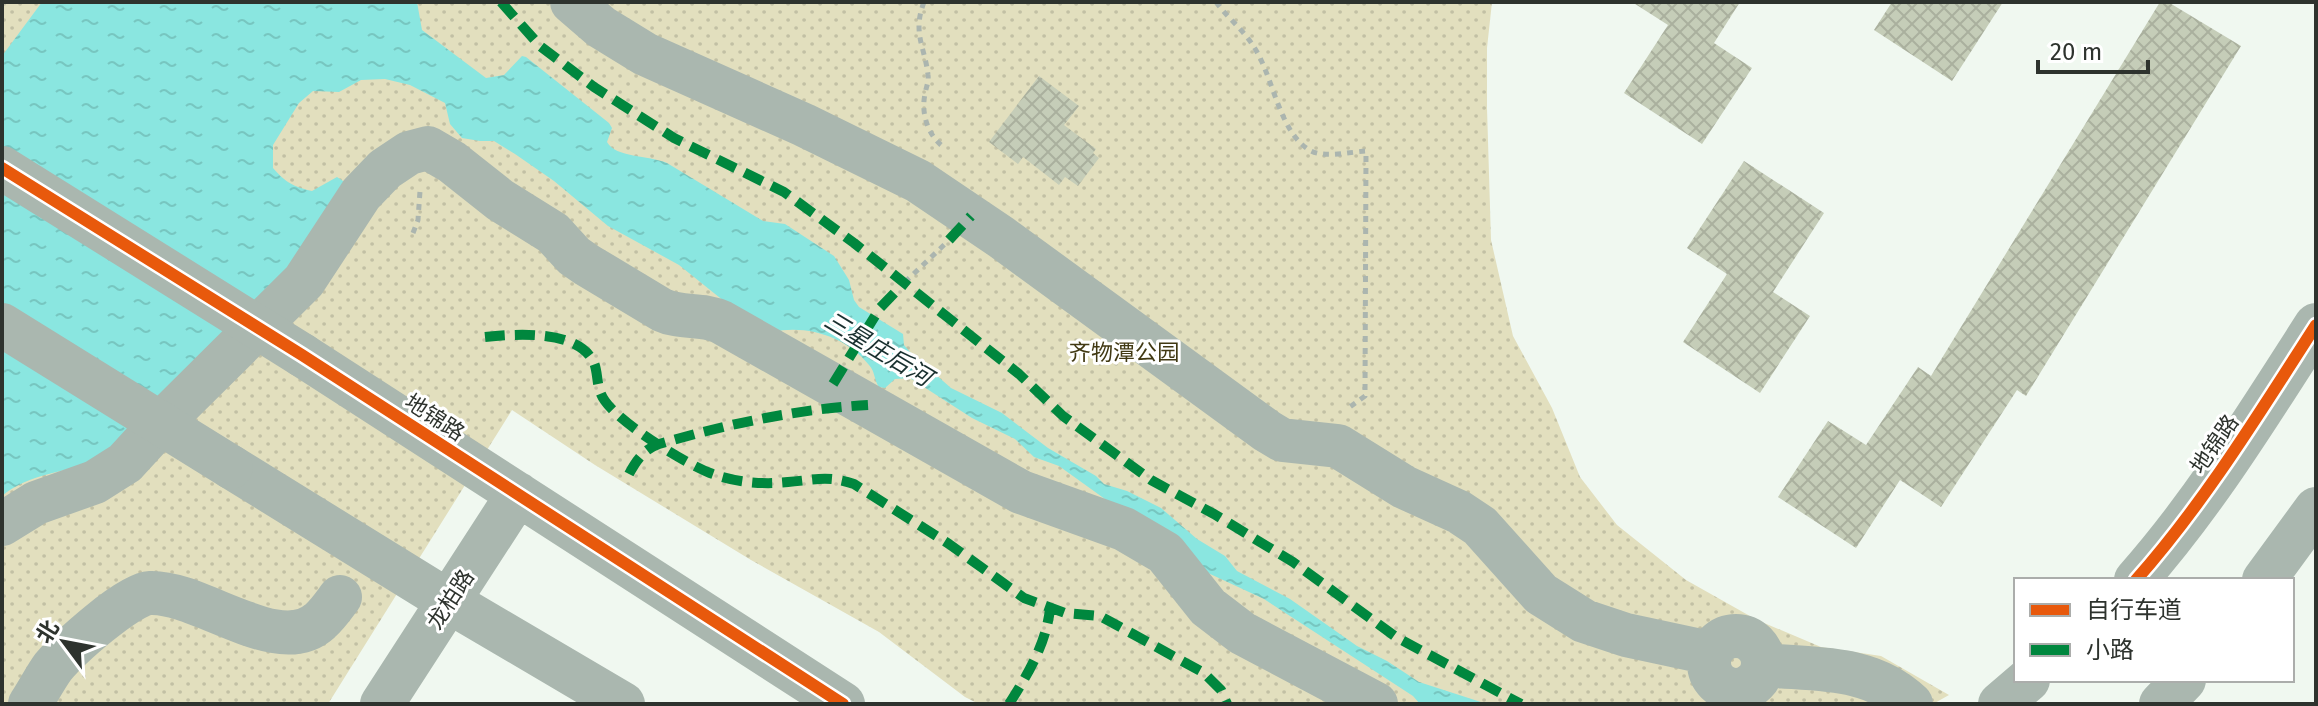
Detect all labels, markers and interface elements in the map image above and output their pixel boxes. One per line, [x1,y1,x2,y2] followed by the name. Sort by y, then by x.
[2038,24,2148,74] scale bar
[2050,38,2102,66] text: 20 m
[819,306,940,394] water label: 三星庄后河
[1069,339,1179,366] park label: 齐物潭公园
[400,388,470,447] street label: 地锦路
[2184,410,2244,479] street label: 地锦路
[421,564,480,634] street label: 龙柏路
[2014,578,2294,682] legend
[2086,596,2182,624] text: 自行车道
[24,602,104,682] north arrow
[30,615,65,648] text: 北
[2086,636,2134,664] text: 小路

